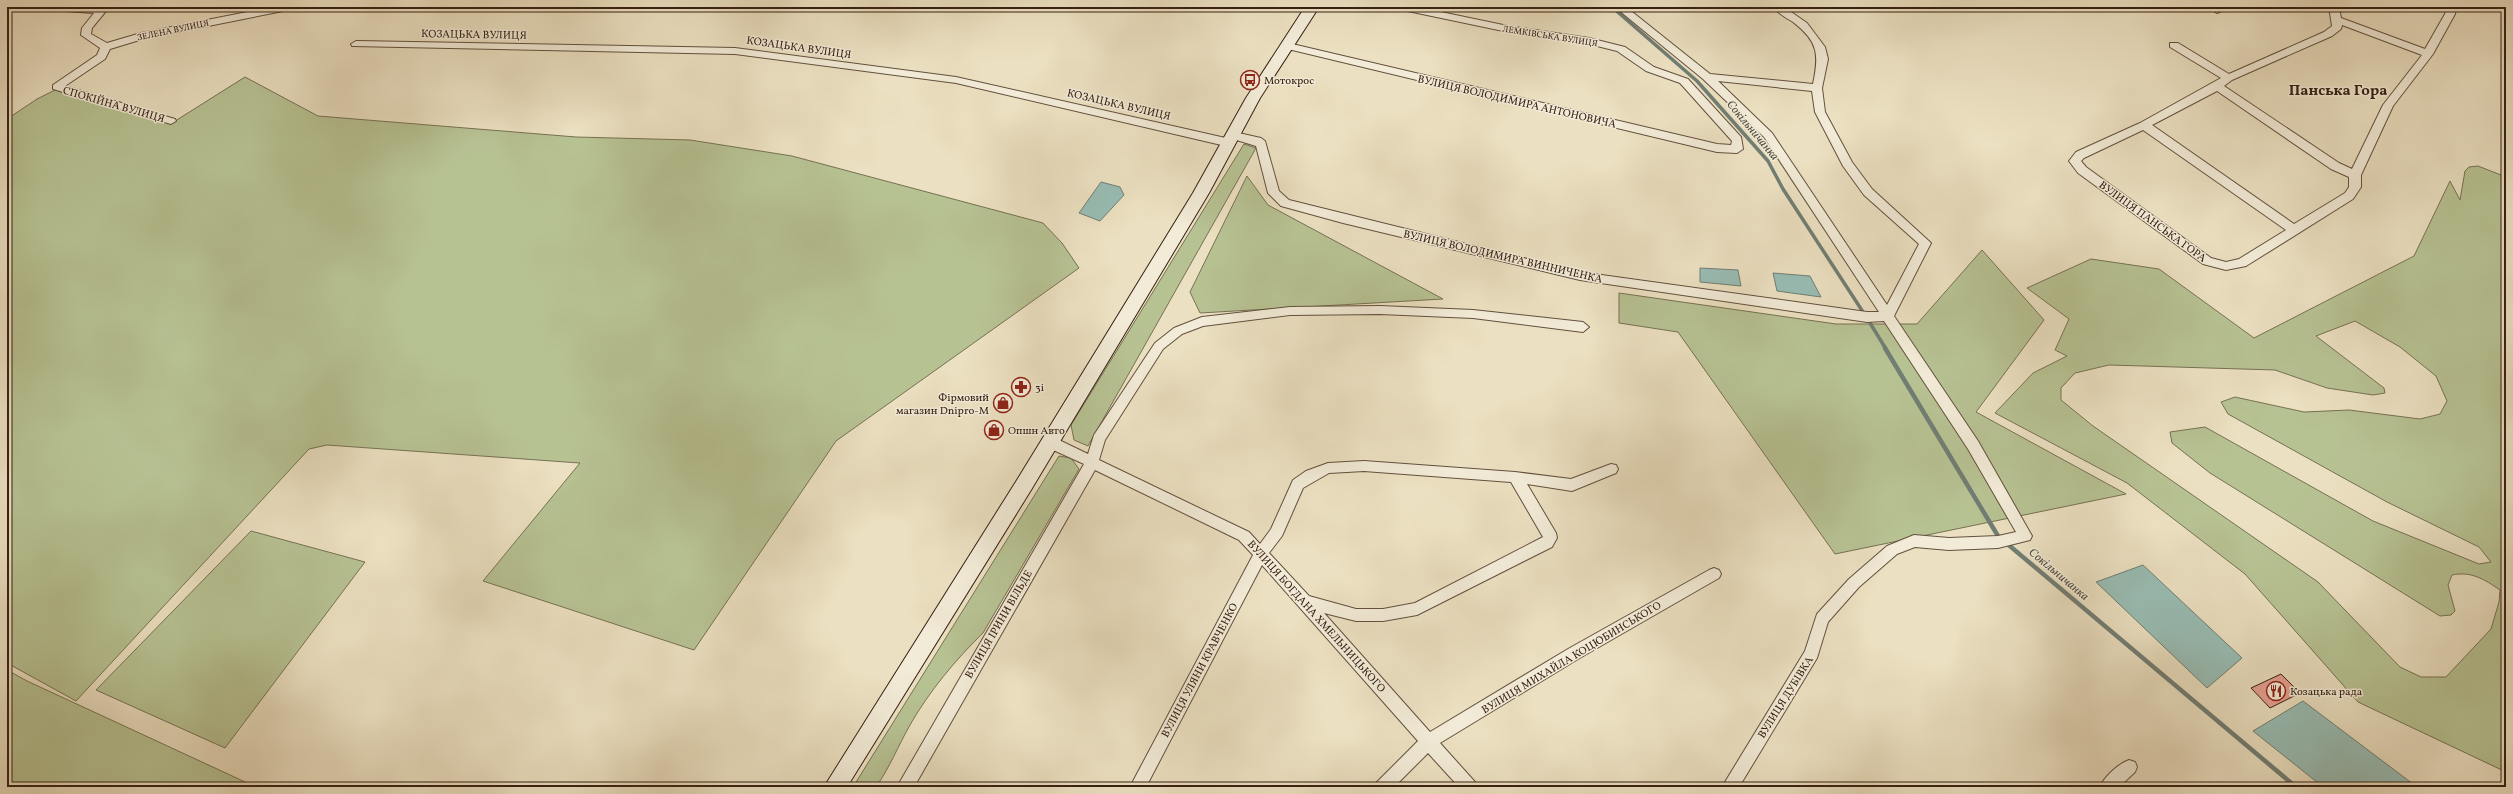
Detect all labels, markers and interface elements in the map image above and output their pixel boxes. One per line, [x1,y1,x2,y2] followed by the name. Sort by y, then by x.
[136,16,210,44] street label: ЗЕЛЕНА ВУЛИЦЯ
[1501,23,1599,50] street label: ЛЕМКІВСЬКА ВУЛИЦЯ
[421,27,527,44] street label: КОЗАЦЬКА ВУЛИЦЯ
[745,34,852,63] street label: КОЗАЦЬКА ВУЛИЦЯ
[1239,69,1261,91] bus stop icon: Мотокрос
[1416,72,1618,133] street label: ВУЛИЦЯ ВОЛОДИМИРА АНТОНОВИЧА
[1264,74,1314,89] place label: Мотокрос
[2289,81,2387,102] district label: Панська Гора
[61,84,166,127] street label: СПОКІЙНА ВУЛИЦЯ
[1065,86,1172,125] street label: КОЗАЦЬКА ВУЛИЦЯ
[1722,97,1782,164] water label: Сокільничанка
[2095,178,2209,266] street label: ВУЛИЦЯ ПАНСЬКА ГОРА
[1402,227,1604,288] street label: ВУЛИЦЯ ВОЛОДИМИРА ВИННИЧЕНКА
[1010,376,1032,398] pharmacy icon: 3і
[1035,381,1044,396] place label: 3і
[896,391,989,419] place label: Фірмовий магазин Dnipro-M
[992,392,1014,414] shop icon: Фірмовий магазин Dnipro-M
[983,419,1005,441] shop icon: Опшн Авто
[1008,424,1065,439] place label: Опшн Авто
[1243,538,1388,696] street label: ВУЛИЦЯ БОГДАНА ХМЕЛЬНИЦЬКОГО
[2025,545,2092,605] water label: Сокільничанка
[962,567,1037,682] street label: ВУЛИЦЯ ІРИНИ ВІЛЬДЕ
[1479,599,1664,718] street label: ВУЛИЦЯ МИХАЙЛА КОЦЮБИНСЬКОГО
[1158,601,1242,741] street label: ВУЛИЦЯ УЛЯНИ КРАВЧЕНКО
[1755,654,1818,742] street label: ВУЛИЦЯ ДУБІВКА
[2265,680,2287,702] restaurant icon: Козацька рада
[2290,685,2363,700] place label: Козацька рада

